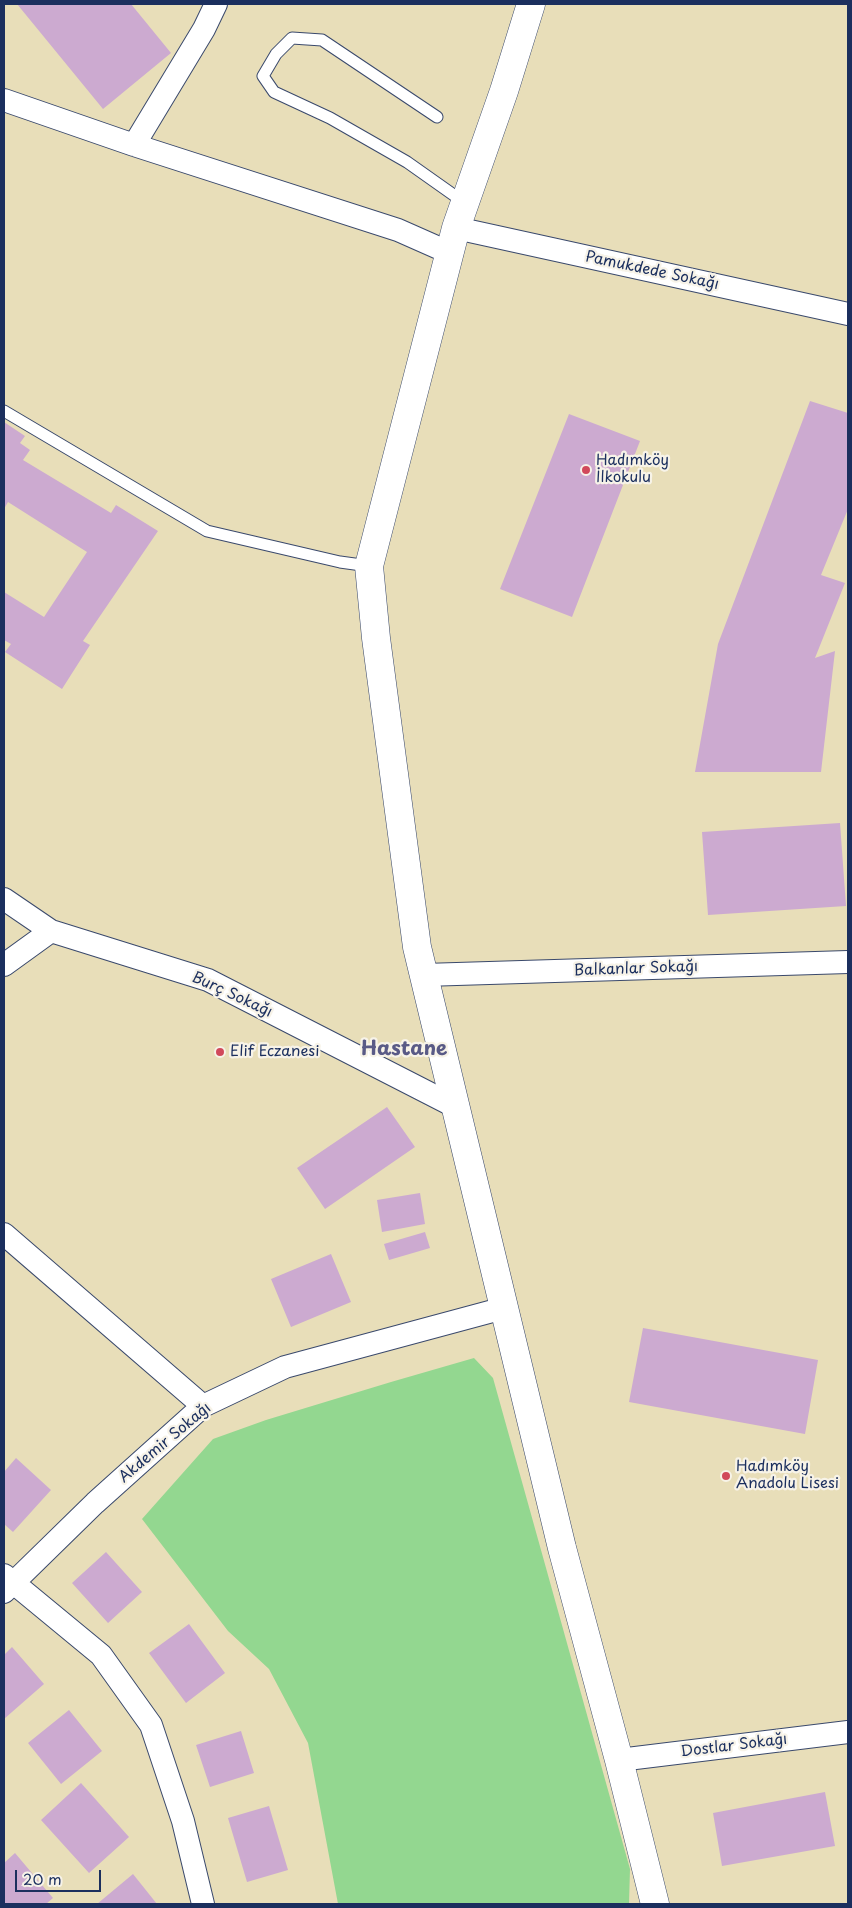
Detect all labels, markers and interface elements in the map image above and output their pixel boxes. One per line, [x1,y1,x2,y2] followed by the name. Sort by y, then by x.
[584,248,720,294] street label: Pamukdede Sokağı
[596,452,669,487] place label: Hadımköy İlkokulu
[580,464,592,476] marker: Hadımköy İlkokulu
[574,958,698,980] street label: Balkanlar Sokağı
[189,969,275,1021] street label: Burç Sokağı
[361,1037,447,1061] district label: Hastane
[230,1043,319,1061] place label: Elif Eczanesi
[214,1046,226,1058] marker: Elif Eczanesi
[115,1399,215,1487] street label: Akdemir Sokağı
[736,1458,839,1493] place label: Hadımköy Anadolu Lisesi
[720,1470,732,1482] marker: Hadımköy Anadolu Lisesi
[680,1731,788,1761] street label: Dostlar Sokağı
[18,1860,104,1892] scale bar
[23,1867,62,1890] text: 20 m

